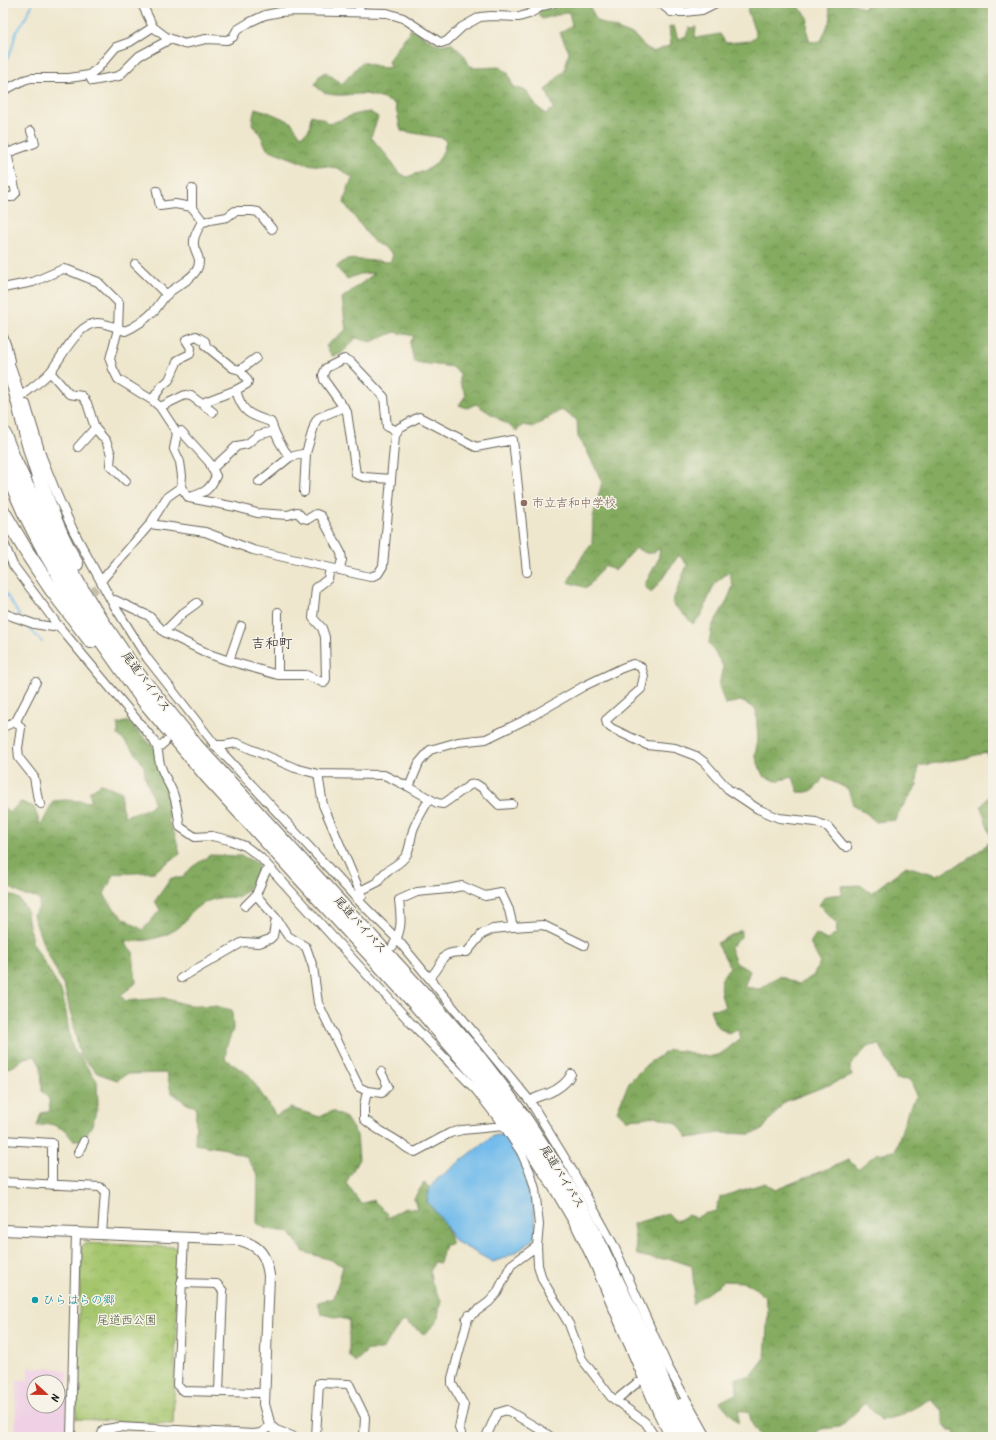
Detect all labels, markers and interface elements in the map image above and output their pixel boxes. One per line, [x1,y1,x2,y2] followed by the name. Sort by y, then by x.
[532,494,616,513] place label: 市立吉和中学校
[519,498,529,508] marker: 市立吉和中学校
[251,633,293,655] district label: 吉和町
[117,648,175,716] street label: 尾道バイパス
[329,892,391,958] street label: 尾道バイパス
[535,1142,589,1212] street label: 尾道バイパス
[43,1291,115,1310] place label: ひらはらの郷
[30,1295,40,1305] marker: ひらはらの郷
[97,1311,157,1330] park label: 尾道西公園
[26,1374,66,1414] north arrow
[45,1391,64,1404] text: N

